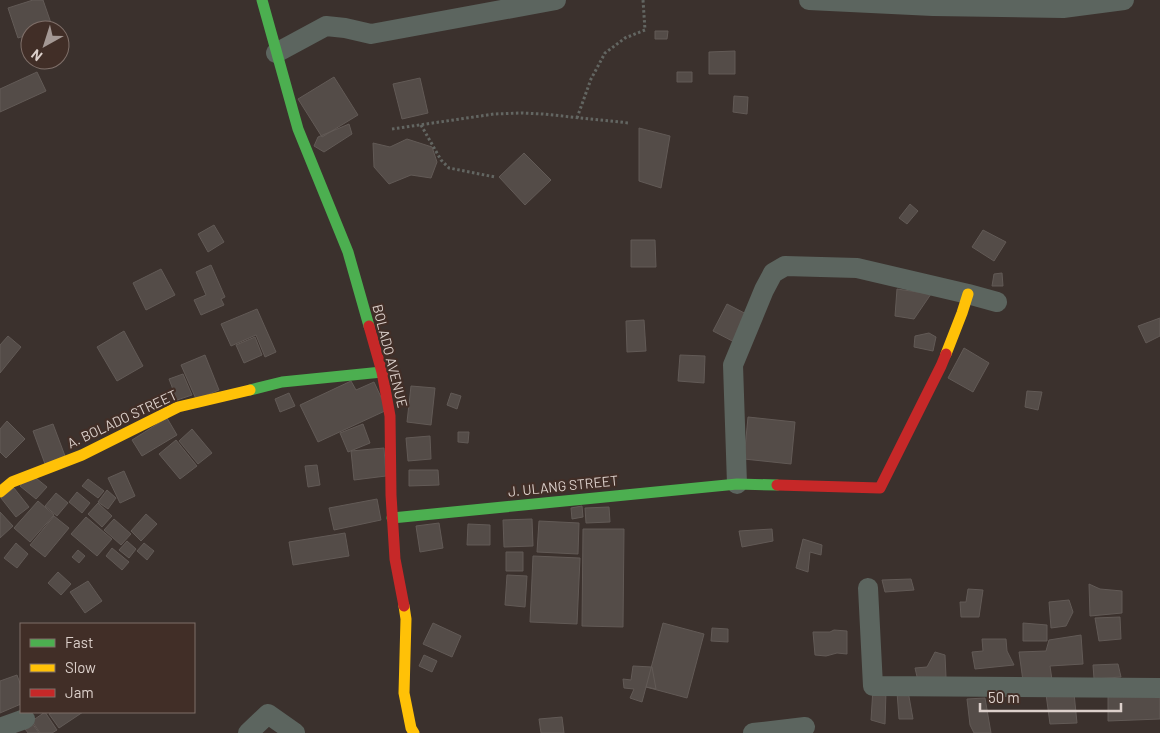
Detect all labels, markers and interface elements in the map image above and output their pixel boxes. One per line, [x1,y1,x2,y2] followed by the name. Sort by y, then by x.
[20,20,70,70] north arrow
[28,46,45,65] text: N
[369,302,412,409] street label: BOLADO AVENUE
[64,386,179,451] street label: A. BOLADO STREET
[507,471,619,500] street label: J. ULANG STREET
[20,623,195,713] legend
[65,633,93,651] text: Fast
[65,658,96,676] text: Slow
[980,680,1121,712] scale bar
[65,683,94,701] text: Jam
[988,688,1020,706] text: 50 m

